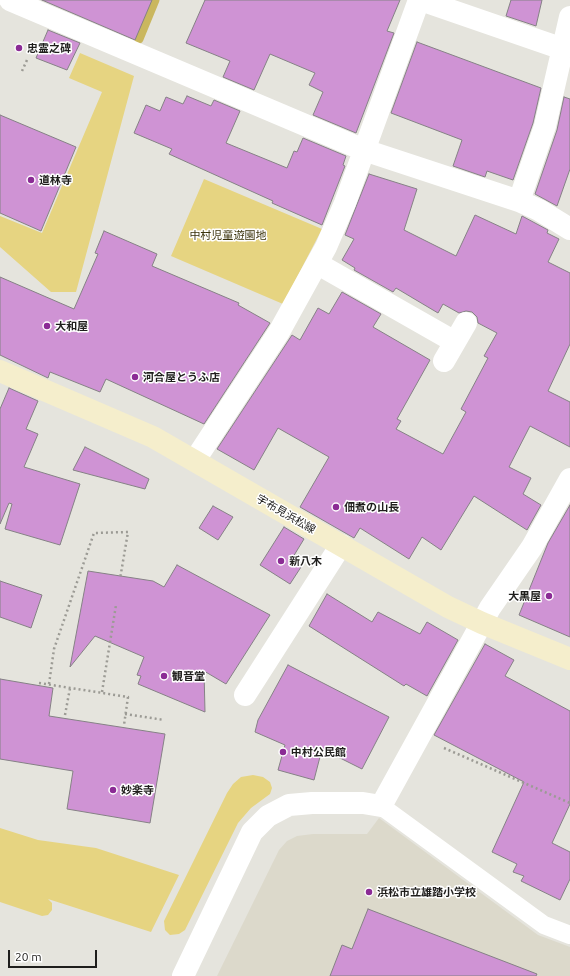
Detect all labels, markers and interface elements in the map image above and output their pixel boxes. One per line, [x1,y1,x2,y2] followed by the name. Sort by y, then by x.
[27,41,71,55] place label: 忠霊之碑
[14,43,24,53] marker: 忠霊之碑
[39,173,72,187] place label: 道林寺
[26,175,36,185] marker: 道林寺
[190,228,266,242] park label: 中村児童遊園地
[55,319,88,333] place label: 大和屋
[42,321,52,331] marker: 大和屋
[143,370,220,384] place label: 河合屋とうふ店
[130,372,140,382] marker: 河合屋とうふ店
[254,492,318,536] street label: 宇布見浜松線
[344,500,399,514] place label: 佃煮の山長
[331,502,341,512] marker: 佃煮の山長
[289,554,322,568] place label: 新八木
[276,556,286,566] marker: 新八木
[508,589,541,603] place label: 大黒屋
[544,591,554,601] marker: 大黒屋
[172,669,205,683] place label: 観音堂
[159,671,169,681] marker: 観音堂
[291,745,346,759] place label: 中村公民館
[278,747,288,757] marker: 中村公民館
[121,783,154,797] place label: 妙楽寺
[108,785,118,795] marker: 妙楽寺
[377,885,476,899] place label: 浜松市立雄踏小学校
[364,887,374,897] marker: 浜松市立雄踏小学校
[10,942,99,968] scale bar
[15,950,42,963] text: 20 m

